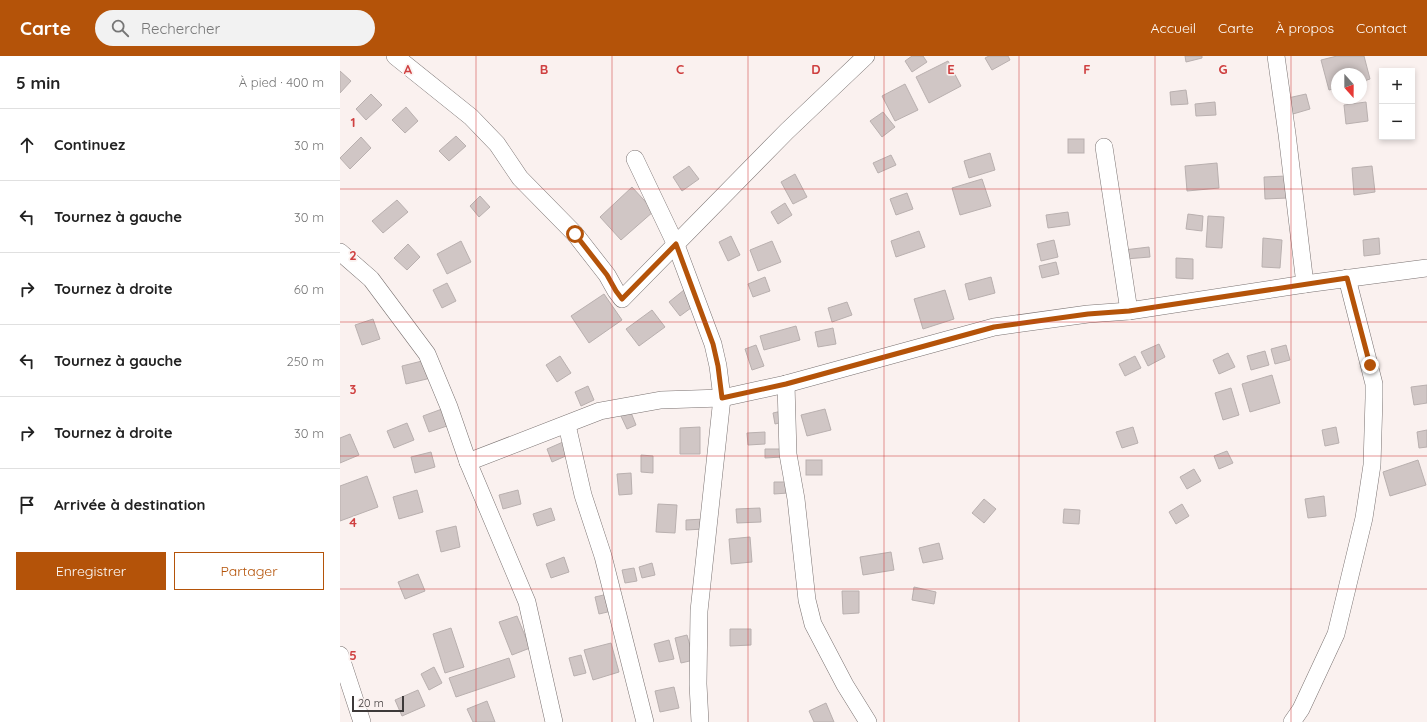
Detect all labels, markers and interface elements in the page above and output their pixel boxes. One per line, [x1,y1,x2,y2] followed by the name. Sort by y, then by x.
[95,10,375,46] search box
[20,16,71,40] text: Carte
[109,17,131,39] icon: search
[141,19,220,38] text: Rechercher
[1150,19,1196,37] text: Accueil
[1218,19,1254,37] text: Carte
[1276,19,1334,37] text: À propos
[1356,19,1407,37] text: Contact
[404,61,413,77] text: A
[540,61,548,77] text: B
[676,61,684,77] text: C
[811,61,821,77] text: D
[947,61,955,77] text: E
[1083,61,1091,77] text: F
[1218,61,1228,77] text: G
[1331,68,1367,104] north arrow
[1379,68,1415,140] map controls
[1379,68,1415,104] button: +
[16,72,60,93] text: 5 min
[239,74,324,90] text: À pied · 400 m
[1379,104,1415,140] button: −
[350,114,356,130] text: 1
[16,134,38,156] icon: ahead
[54,135,125,154] text: Continuez
[294,137,324,153] text: 30 m
[16,206,38,228] icon: left
[54,207,182,226] text: Tournez à gauche
[294,209,324,225] text: 30 m
[566,225,584,243] route start
[349,247,357,263] text: 2
[16,278,38,300] icon: right
[54,279,173,298] text: Tournez à droite
[294,281,324,297] text: 60 m
[16,350,38,372] icon: left
[54,351,182,370] text: Tournez à gauche
[287,353,324,369] text: 250 m
[1361,356,1379,374] route end
[350,381,357,397] text: 3
[16,422,38,444] icon: right
[54,423,173,442] text: Tournez à droite
[294,425,324,441] text: 30 m
[16,494,38,516] icon: arrive
[54,495,206,514] text: Arrivée à destination
[349,514,357,530] text: 4
[16,552,166,590] button: Enregistrer
[174,552,324,590] button: Partager
[349,647,357,663] text: 5
[352,694,404,713] scale bar
[358,696,384,710] text: 20 m

